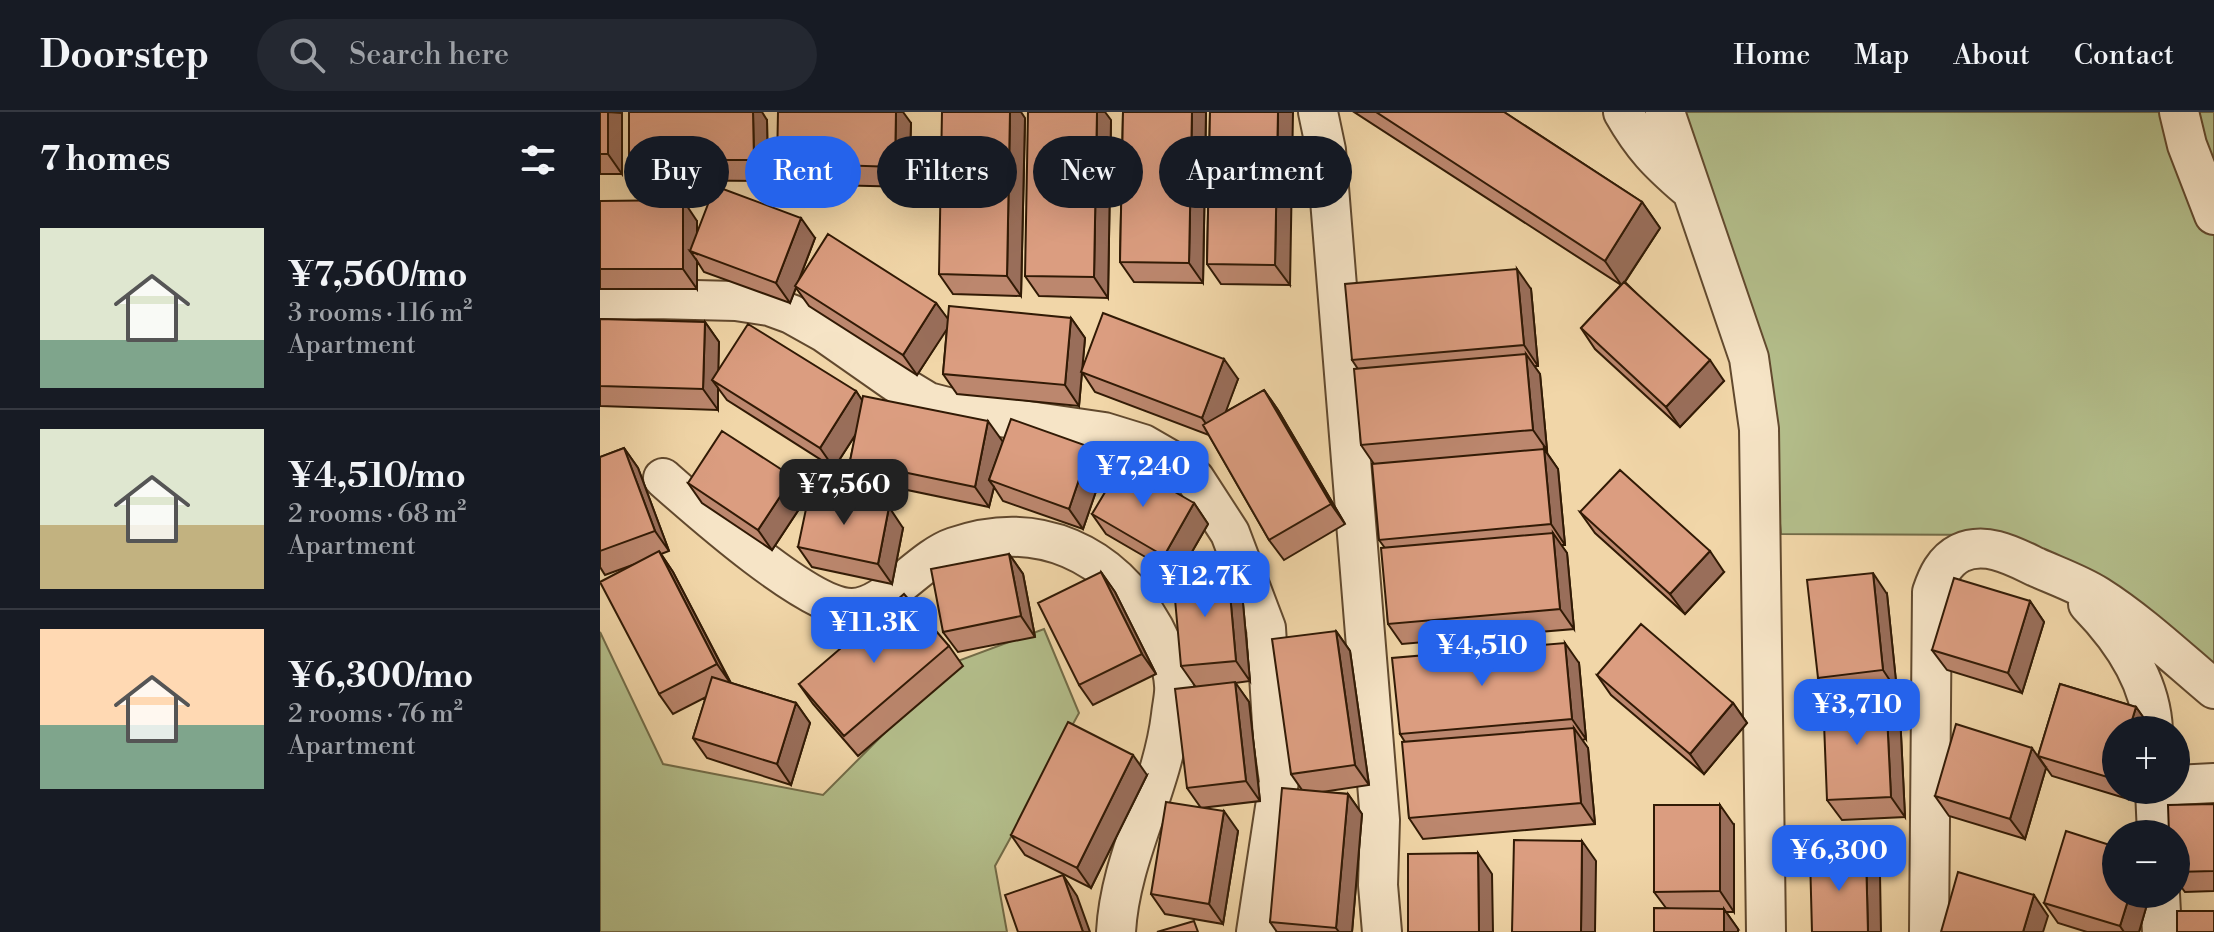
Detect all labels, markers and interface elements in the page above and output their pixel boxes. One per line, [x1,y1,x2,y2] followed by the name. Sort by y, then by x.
[257,19,817,91] search box
[40,32,209,79] text: Doorstep
[285,33,329,77] icon: search
[349,36,509,74] text: Search here
[1734,38,1810,73] text: Home
[1854,38,1909,73] text: Map
[1953,38,2030,73] text: About
[2074,38,2174,73] text: Contact
[624,136,729,208] chip: Buy
[745,136,861,208] chip: Rent
[877,136,1017,208] chip: Filters
[1033,136,1143,208] chip: New
[1159,136,1352,208] chip: Apartment
[516,138,560,182] icon: filters
[40,139,170,181] text: 7 homes
[288,255,468,297] text: ¥7,560/mo
[104,260,200,356] icon: home
[288,297,472,329] text: 3 rooms · 116 m²
[288,329,416,361] text: Apartment
[1078,441,1208,509] pin: ¥7,240
[1096,451,1190,483] text: ¥7,240
[288,456,466,498] text: ¥4,510/mo
[779,459,909,527] pin: ¥7,560
[104,461,200,557] icon: home
[797,469,891,501] text: ¥7,560
[288,498,466,530] text: 2 rooms · 68 m²
[288,530,416,562] text: Apartment
[1140,551,1270,619] pin: ¥12.7K
[1159,561,1251,593] text: ¥12.7K
[809,597,939,665] pin: ¥11.3K
[829,607,919,639] text: ¥11.3K
[1417,620,1547,688] pin: ¥4,510
[1436,630,1528,662] text: ¥4,510
[288,656,473,698] text: ¥6,300/mo
[104,661,200,757] icon: home
[1792,679,1922,747] pin: ¥3,710
[1812,689,1902,721] text: ¥3,710
[288,698,463,730] text: 2 rooms · 76 m²
[2102,716,2190,908] map controls
[2102,716,2190,804] button: +
[288,730,416,762] text: Apartment
[2102,820,2190,908] button: −
[1774,825,1904,893] pin: ¥6,300
[1790,835,1888,867] text: ¥6,300

